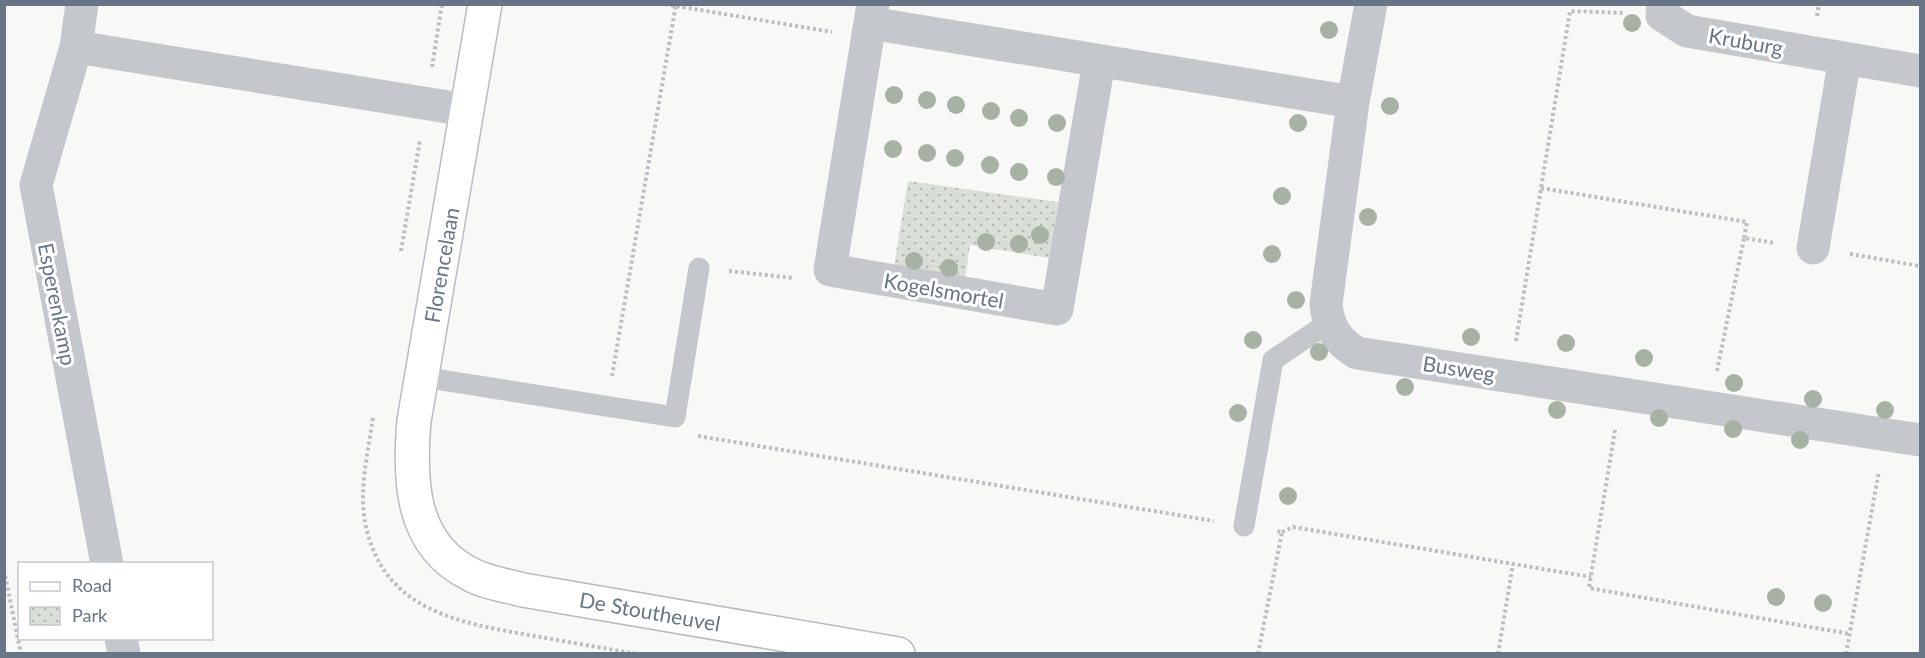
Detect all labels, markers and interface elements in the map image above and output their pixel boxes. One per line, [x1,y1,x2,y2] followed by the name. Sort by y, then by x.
[1707,22,1785,60] street label: Kruburg
[419,205,463,325] street label: Florencelaan
[34,241,82,367] street label: Esperenkamp
[882,267,1006,313] street label: Kogelsmortel
[1421,350,1497,386] street label: Busweg
[18,562,213,640] legend
[72,574,112,596] text: Road
[577,586,723,636] street label: De Stoutheuvel
[72,604,108,626] text: Park

